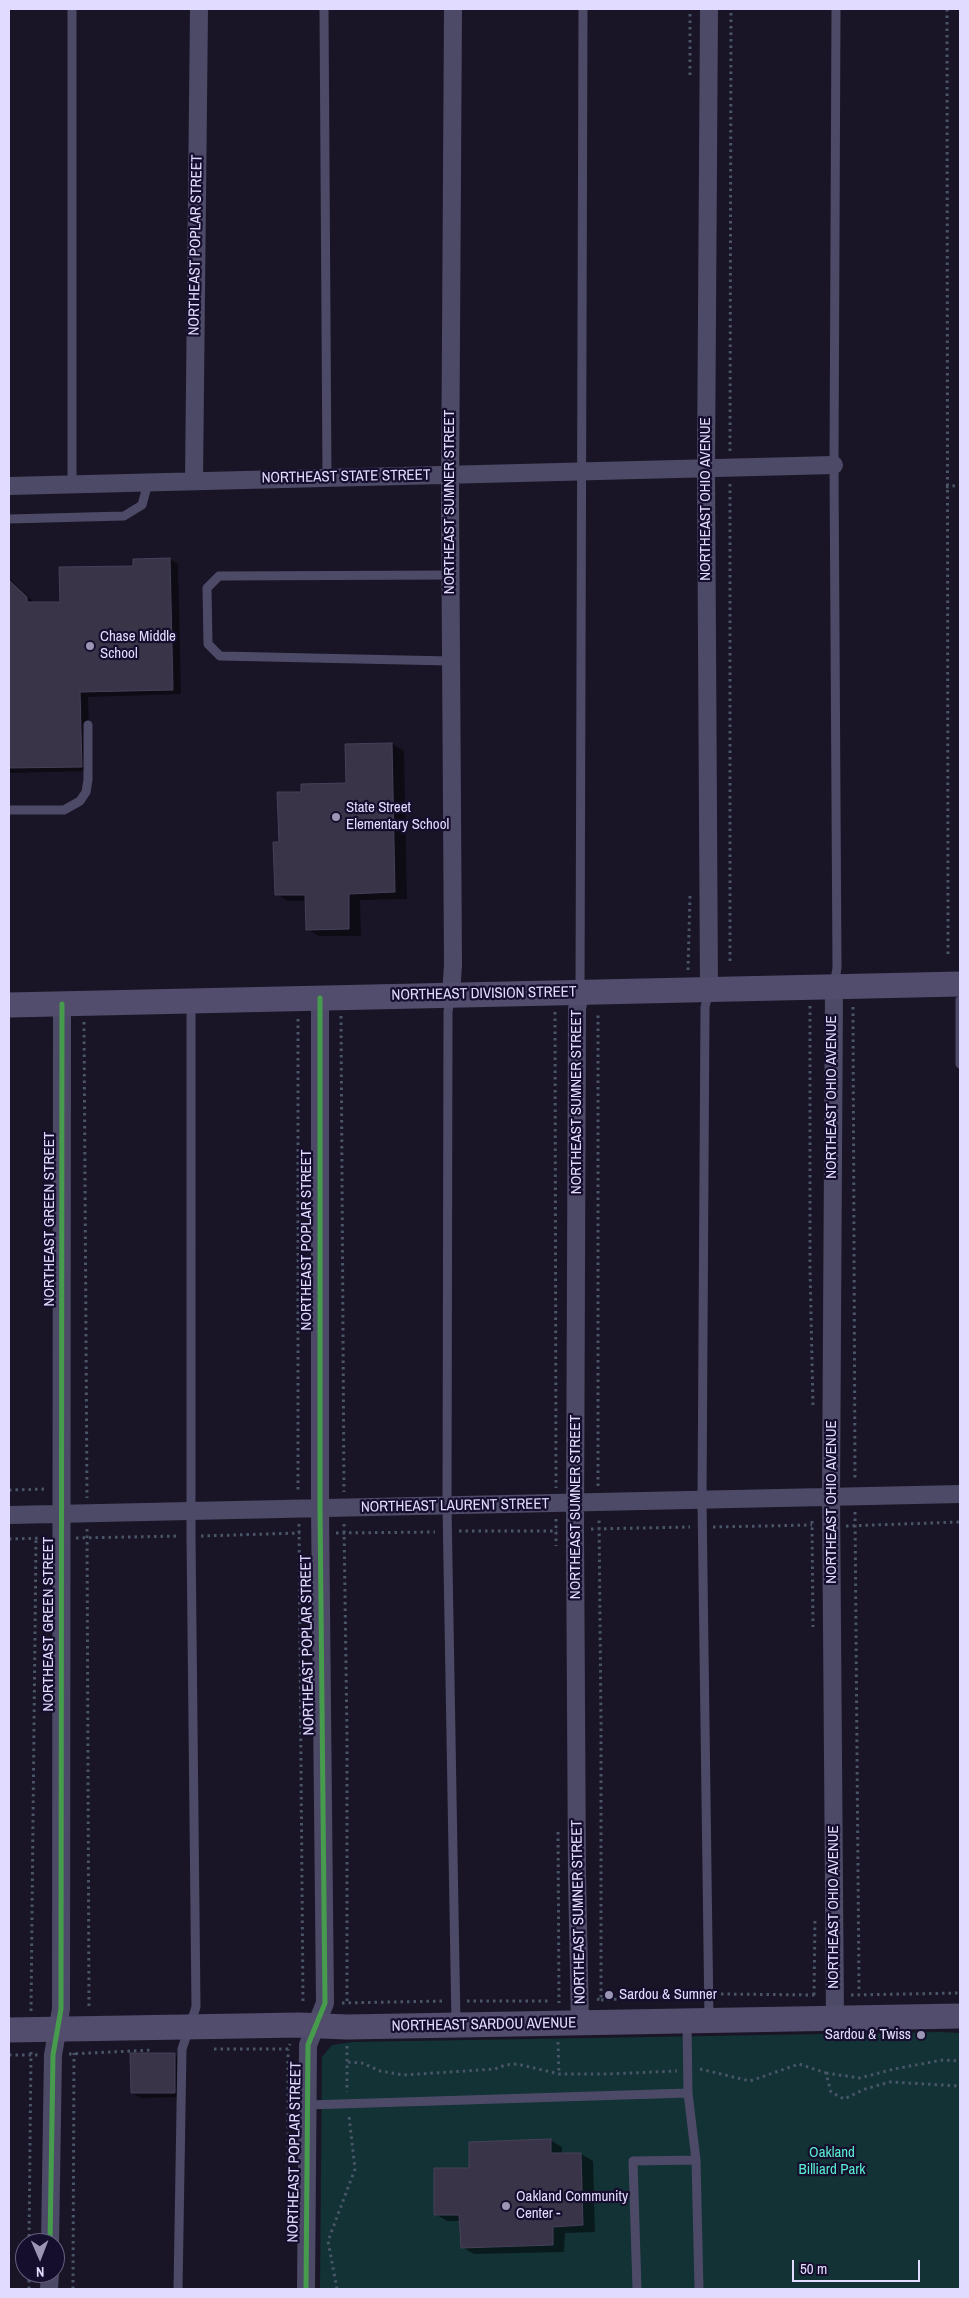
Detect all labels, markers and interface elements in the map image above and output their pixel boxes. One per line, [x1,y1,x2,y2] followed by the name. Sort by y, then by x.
[185,154,207,336] street label: NORTHEAST POPLAR STREET
[441,410,459,594] street label: NORTHEAST SUMNER STREET
[697,417,715,581] street label: NORTHEAST OHIO AVENUE
[261,467,431,487] street label: NORTHEAST STATE STREET
[100,628,176,663] place label: Chase Middle School
[84,640,96,652] marker: Chase Middle School
[346,799,449,834] place label: State Street Elementary School
[330,811,342,823] marker: State Street Elementary School
[391,983,577,1005] street label: NORTHEAST DIVISION STREET
[568,1010,586,1194] street label: NORTHEAST SUMNER STREET
[823,1015,841,1179] street label: NORTHEAST OHIO AVENUE
[41,1132,59,1306] street label: NORTHEAST GREEN STREET
[298,1150,316,1330] street label: NORTHEAST POPLAR STREET
[567,1415,585,1599] street label: NORTHEAST SUMNER STREET
[823,1420,841,1584] street label: NORTHEAST OHIO AVENUE
[361,1495,549,1517] street label: NORTHEAST LAURENT STREET
[40,1537,58,1711] street label: NORTHEAST GREEN STREET
[297,1554,319,1736] street label: NORTHEAST POPLAR STREET
[568,1820,590,2004] street label: NORTHEAST SUMNER STREET
[825,1825,843,1989] street label: NORTHEAST OHIO AVENUE
[619,1986,717,2004] place label: Sardou & Sumner
[603,1989,615,2001] marker: Sardou & Sumner
[391,2014,577,2036] street label: NORTHEAST SARDOU AVENUE
[825,2026,911,2044] place label: Sardou & Twiss
[915,2029,927,2041] marker: Sardou & Twiss
[284,2061,306,2243] street label: NORTHEAST POPLAR STREET
[799,2144,865,2179] park label: Oakland Billiard Park
[516,2188,628,2223] place label: Oakland Community Center -
[500,2200,512,2212] marker: Oakland Community Center -
[15,2233,65,2283] north arrow
[794,2250,922,2282] scale bar
[800,2258,827,2279] text: 50 m
[36,2263,45,2281] text: N

